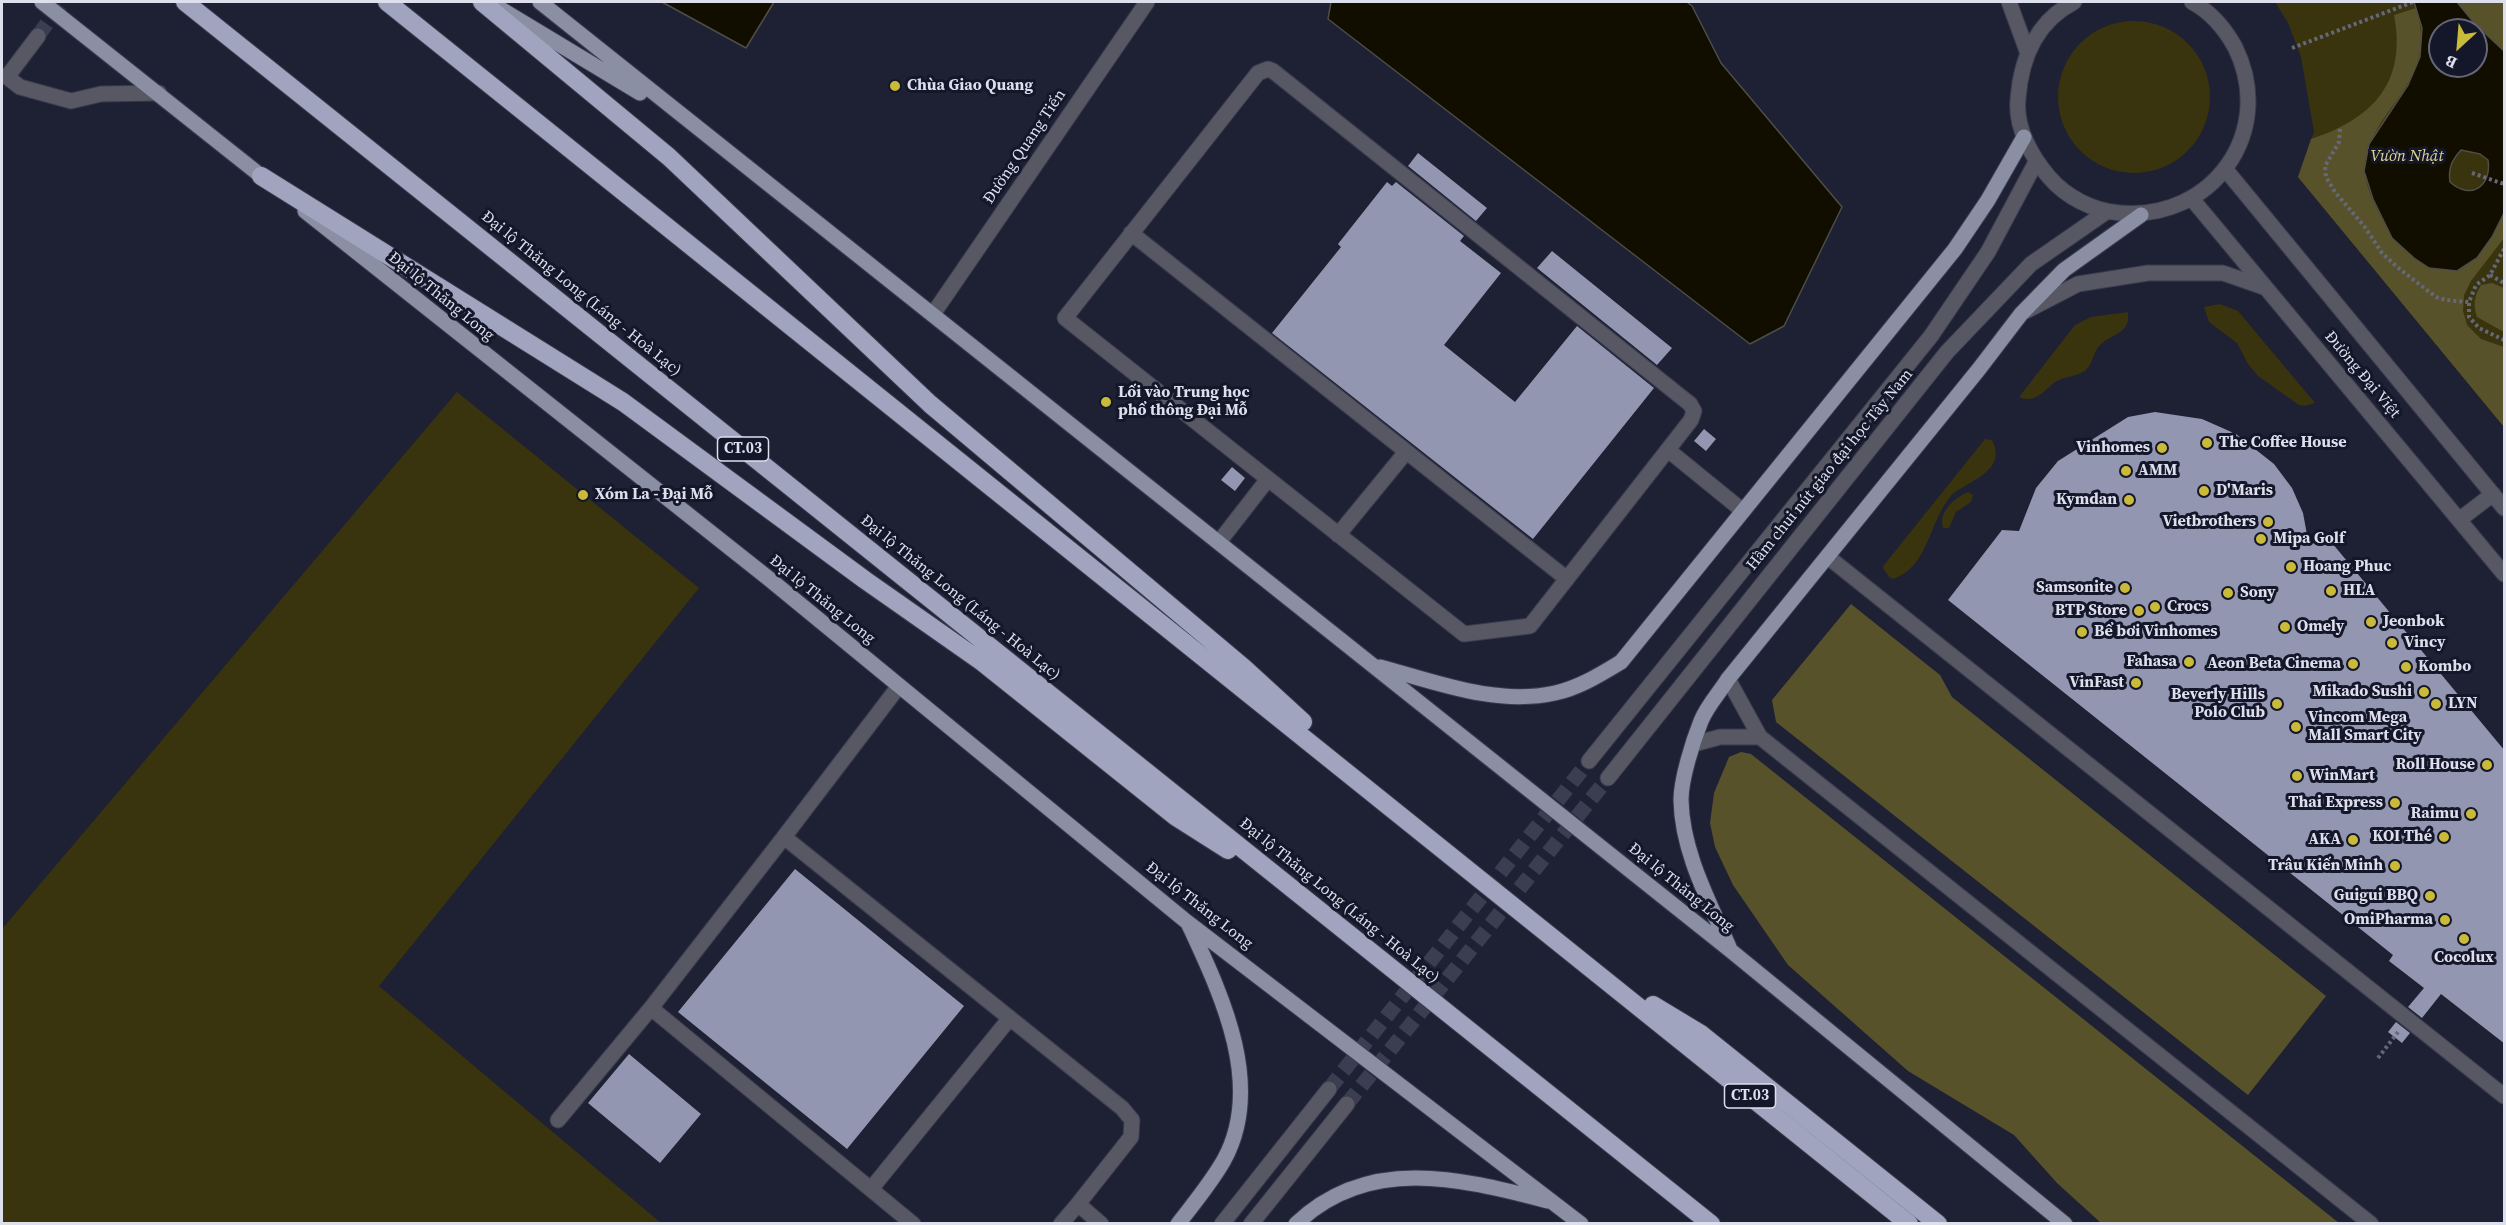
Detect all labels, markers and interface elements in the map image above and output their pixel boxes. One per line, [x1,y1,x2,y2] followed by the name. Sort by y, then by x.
[2428,18,2488,78] north arrow
[2441,50,2460,75] text: B
[907,76,1033,96] place label: Chùa Giao Quang
[888,79,902,93] marker: Chùa Giao Quang
[980,86,1070,208] street label: Đường Quang Tiến
[2371,147,2443,167] park label: Vườn Nhật
[477,207,685,381] street label: Đại lộ Thăng Long (Láng - Hoà Lạc)
[384,248,498,346] street label: Đại lộ Thăng Long
[2320,328,2404,422] street label: Đường Đại Việt
[1743,365,1917,575] street label: Hầm chui nút giao đại học Tây Nam
[1118,383,1250,421] place label: Lối vào Trung học phổ thông Đại Mỗ
[1099,395,1113,409] marker: Lối vào Trung học phổ thông Đại Mỗ
[2219,433,2347,453] place label: The Coffee House
[2200,436,2214,450] marker: The Coffee House
[718,437,768,461] road number: CT.03
[2076,438,2150,458] place label: Vinhomes
[2155,441,2169,455] marker: Vinhomes
[2138,461,2177,481] place label: AMM
[2119,464,2133,478] marker: AMM
[2216,481,2273,501] place label: D'Maris
[2197,484,2211,498] marker: D'Maris
[595,485,713,505] place label: Xóm La - Đại Mỗ
[576,488,590,502] marker: Xóm La - Đại Mỗ
[2056,490,2117,510] place label: Kymdan
[2122,493,2136,507] marker: Kymdan
[856,511,1064,685] street label: Đại lộ Thăng Long (Láng - Hoà Lạc)
[2162,512,2256,532] place label: Vietbrothers
[2261,515,2275,529] marker: Vietbrothers
[2273,529,2345,549] place label: Mipa Golf
[2254,532,2268,546] marker: Mipa Golf
[765,551,879,649] street label: Đại lộ Thăng Long
[2303,557,2391,577] place label: Hoang Phuc
[2284,560,2298,574] marker: Hoang Phuc
[2036,578,2113,598] place label: Samsonite
[2118,581,2132,595] marker: Samsonite
[2343,581,2375,601] place label: HLA
[2240,583,2276,603] place label: Sony
[2324,584,2338,598] marker: HLA
[2221,586,2235,600] marker: Sony
[2167,597,2209,617] place label: Crocs
[2148,600,2162,614] marker: Crocs
[2055,601,2127,621] place label: BTP Store
[2132,604,2146,618] marker: BTP Store
[2383,612,2445,632] place label: Jeonbok
[2364,615,2378,629] marker: Jeonbok
[2297,617,2344,637] place label: Omely
[2278,620,2292,634] marker: Omely
[2094,622,2218,642] place label: Bể bơi Vinhomes
[2075,625,2089,639] marker: Bể bơi Vinhomes
[2404,633,2446,653] place label: Vincy
[2385,636,2399,650] marker: Vincy
[2126,652,2177,672] place label: Fahasa
[2207,654,2341,674] place label: Aeon Beta Cinema
[2182,655,2196,669] marker: Fahasa
[2346,657,2360,671] marker: Aeon Beta Cinema
[2418,657,2471,677] place label: Kombo
[2399,660,2413,674] marker: Kombo
[2069,673,2124,693] place label: VinFast
[2129,676,2143,690] marker: VinFast
[2312,682,2412,702] place label: Mikado Sushi
[2171,685,2265,723] place label: Beverly Hills Polo Club
[2417,685,2431,699] marker: Mikado Sushi
[2448,694,2478,714] place label: LYN
[2270,697,2284,711] marker: Beverly Hills Polo Club
[2429,697,2443,711] marker: LYN
[2308,708,2422,746] place label: Vincom Mega Mall Smart City
[2289,720,2303,734] marker: Vincom Mega Mall Smart City
[2395,755,2475,775] place label: Roll House
[2480,758,2494,772] marker: Roll House
[2309,766,2375,786] place label: WinMart
[2290,769,2304,783] marker: WinMart
[2288,793,2383,813] place label: Thai Express
[2388,796,2402,810] marker: Thai Express
[2410,804,2459,824] place label: Raimu
[2464,807,2478,821] marker: Raimu
[1235,814,1443,988] street label: Đại lộ Thăng Long (Láng - Hoà Lạc)
[2372,827,2432,847] place label: KOI Thé
[2308,830,2341,850] place label: AKA
[2437,830,2451,844] marker: KOI Thé
[2346,833,2360,847] marker: AKA
[1624,839,1738,937] street label: Đại lộ Thăng Long
[2268,856,2383,876] place label: Trâu Kiến Minh
[1142,858,1256,954] street label: Đại lộ Thăng Long
[2388,859,2402,873] marker: Trâu Kiến Minh
[2334,886,2418,906] place label: Guigui BBQ
[2423,889,2437,903] marker: Guigui BBQ
[2344,910,2433,930] place label: OmiPharma
[2438,913,2452,927] marker: OmiPharma
[2457,932,2471,946] marker: Cocolux
[2434,948,2494,968] place label: Cocolux
[1724,1084,1776,1108] road number: CT.03

